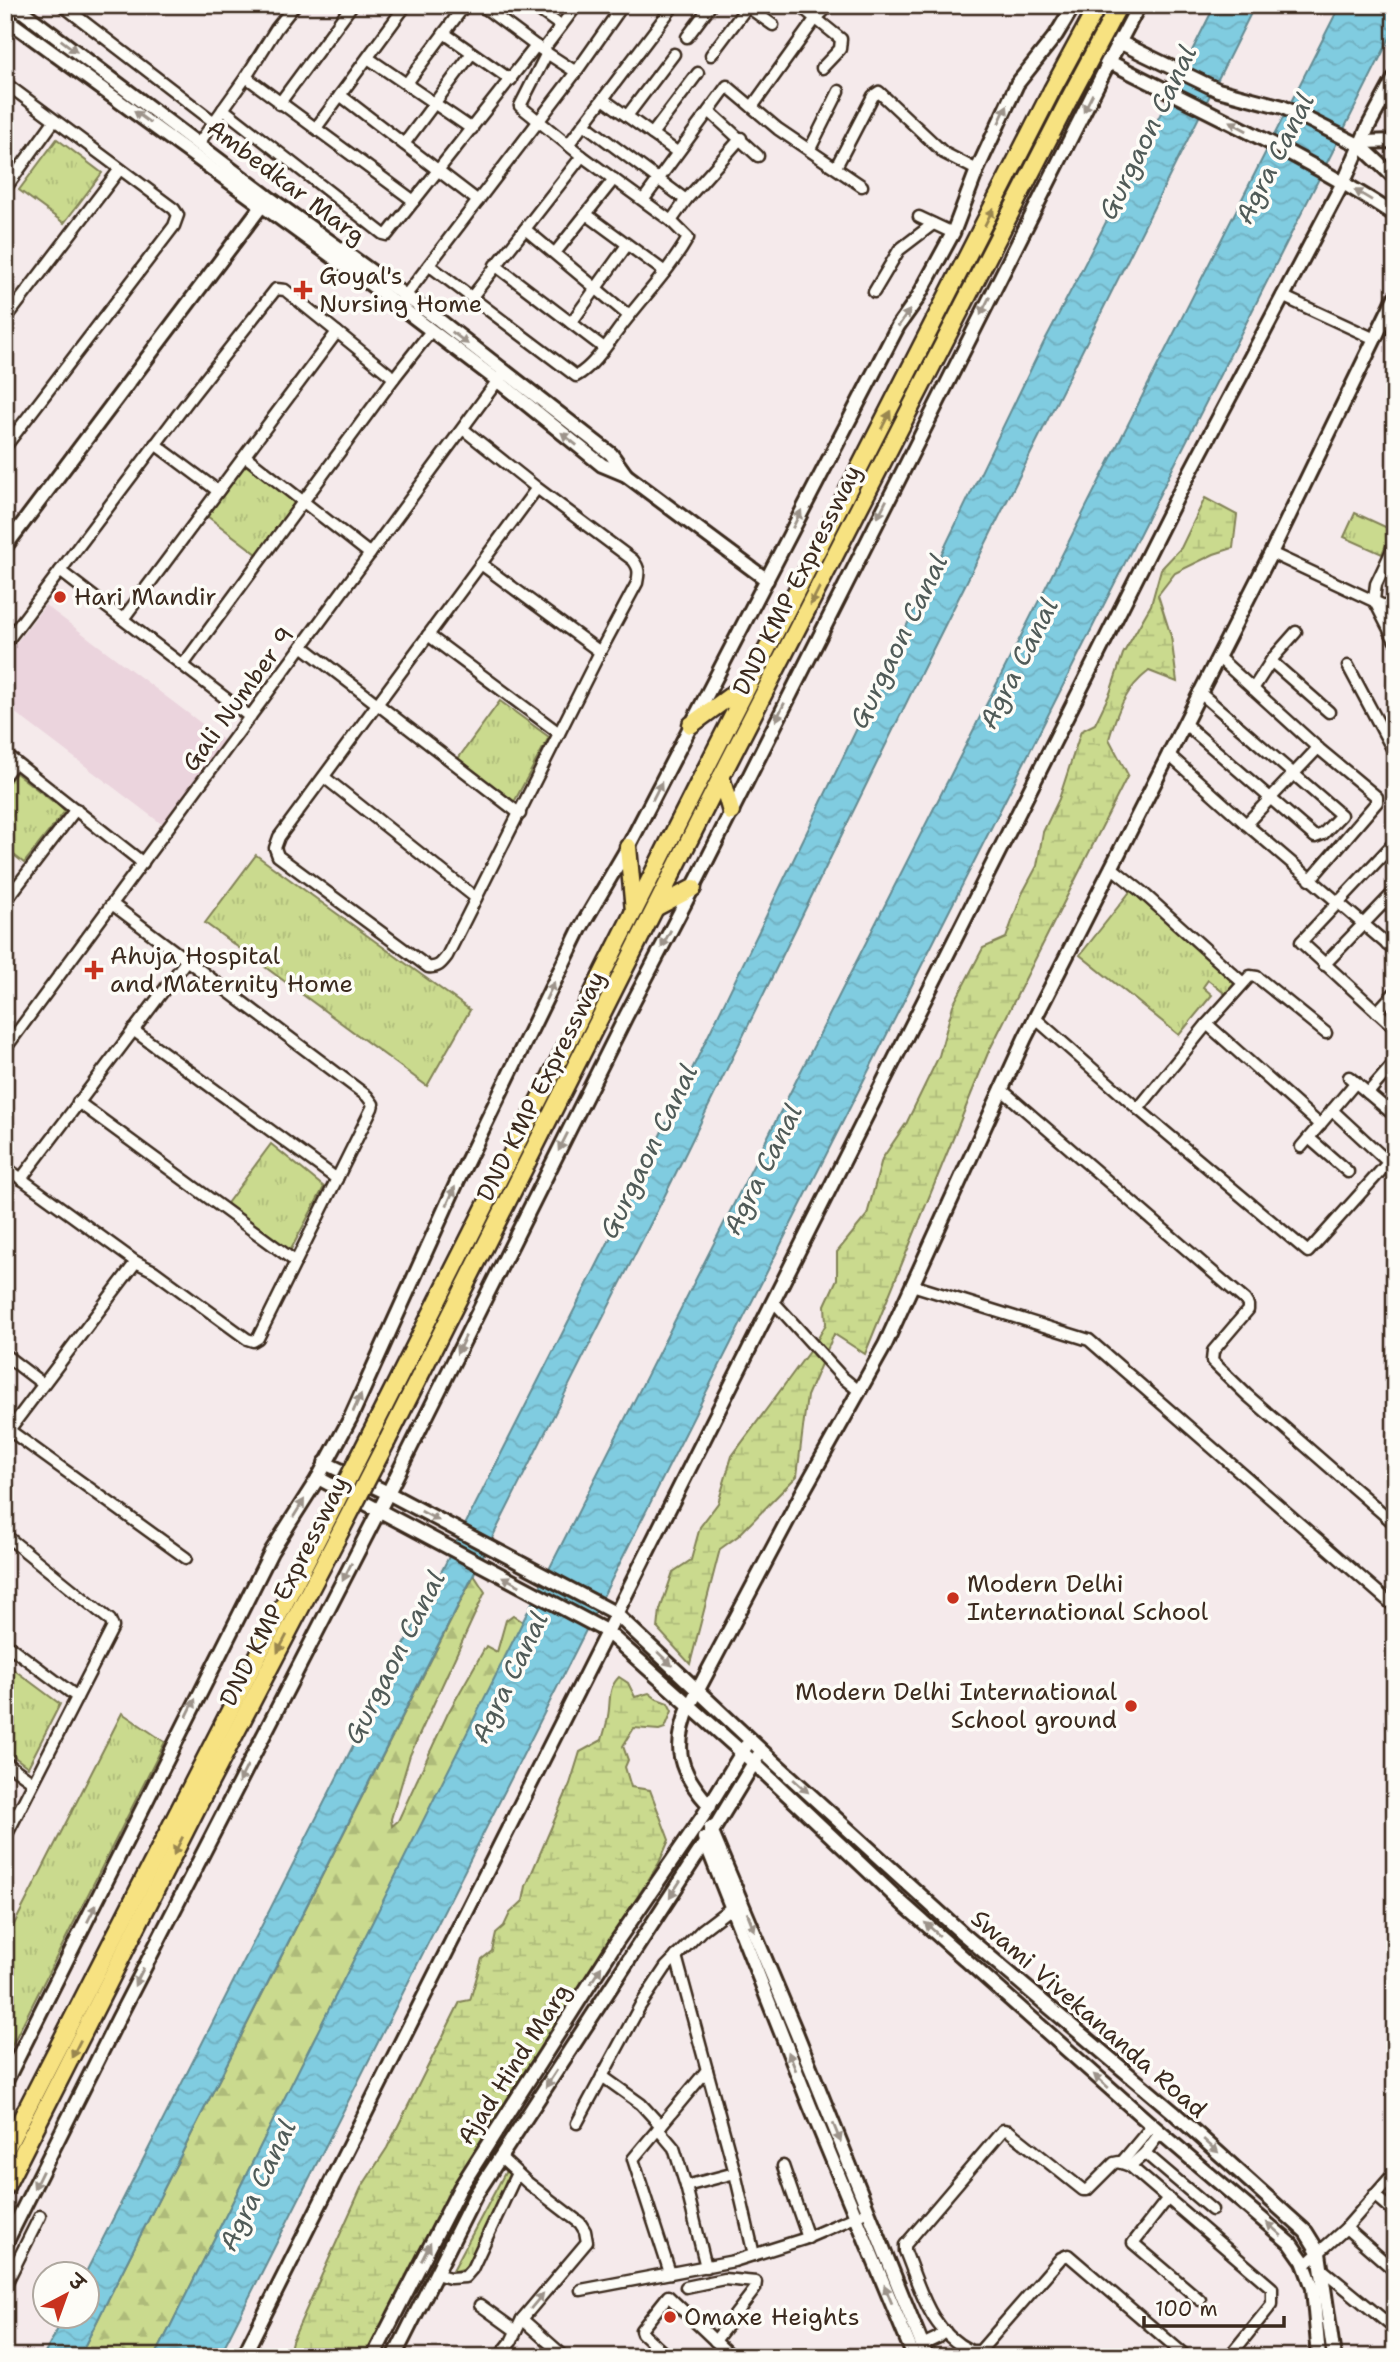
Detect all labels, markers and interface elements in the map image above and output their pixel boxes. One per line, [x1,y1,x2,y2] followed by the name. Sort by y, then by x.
[60,39,78,53] one-way arrow
[1090,39,1204,225] water label: Gurgaon Canal
[1226,87,1322,229] water label: Agra Canal
[1082,93,1093,113] one-way arrow
[997,104,1009,124] one-way arrow
[133,110,151,124] one-way arrow
[200,112,372,252] street label: Ambedkar Marg
[1228,120,1248,132] one-way arrow
[1353,189,1372,202] one-way arrow
[983,207,994,227] one-way arrow
[319,260,482,320] place label: Goyal's Nursing Home
[293,280,313,300] marker: Goyal's Nursing Home
[979,296,990,316] one-way arrow
[897,309,911,327] one-way arrow
[451,330,469,345] one-way arrow
[880,410,891,430] one-way arrow
[561,431,579,446] one-way arrow
[725,459,869,701] street label: DND KMP Expressway
[877,499,888,519] one-way arrow
[792,509,803,529] one-way arrow
[841,548,955,734] water label: Gurgaon Canal
[74,581,217,613] place label: Hari Mandir
[810,586,821,606] one-way arrow
[52,589,68,605] marker: Hari Mandir
[970,592,1066,734] water label: Agra Canal
[175,620,301,778] street label: Gali Number 9
[775,702,786,722] one-way arrow
[651,781,663,800] one-way arrow
[660,929,672,949] one-way arrow
[110,940,353,1000] place label: Ahuja Hospital and Maternity Home
[84,960,104,980] marker: Ahuja Hospital and Maternity Home
[469,965,613,1207] street label: DND KMP Expressway
[544,981,556,1001] one-way arrow
[591,1058,705,1244] water label: Gurgaon Canal
[714,1098,810,1240] water label: Agra Canal
[557,1132,568,1152] one-way arrow
[445,1186,457,1206] one-way arrow
[456,1335,467,1355] one-way arrow
[352,1393,363,1414] one-way arrow
[212,1470,356,1712] street label: DND KMP Expressway
[292,1498,305,1518] one-way arrow
[420,1510,440,1521] one-way arrow
[341,1562,353,1582] one-way arrow
[335,1564,453,1750] water label: Gurgaon Canal
[967,1568,1209,1628] place label: Modern Delhi International School
[501,1576,521,1587] one-way arrow
[945,1590,961,1606] marker: Modern Delhi International School
[462,1605,556,1749] water label: Agra Canal
[277,1634,289,1654] one-way arrow
[656,1651,673,1667] one-way arrow
[795,1676,1118,1736] place label: Modern Delhi International School ground
[186,1698,197,1718] one-way arrow
[1123,1698,1139,1714] marker: Modern Delhi International School ground
[237,1764,248,1784] one-way arrow
[792,1778,810,1794] one-way arrow
[172,1836,183,1856] one-way arrow
[668,1880,682,1898] one-way arrow
[86,1903,97,1923] one-way arrow
[964,1903,1214,2125] street label: Swami Vivekananda Road
[746,1912,757,1933] one-way arrow
[923,1922,940,1937] one-way arrow
[589,1965,602,1984] one-way arrow
[134,1967,145,1987] one-way arrow
[450,1977,578,2151] street label: Ajad Hind Marg
[70,2039,81,2059] one-way arrow
[787,2050,798,2071] one-way arrow
[545,2070,558,2089] one-way arrow
[1092,2073,1110,2089] one-way arrow
[210,2113,304,2257] water label: Agra Canal
[832,2122,843,2143] one-way arrow
[1202,2138,1220,2154] one-way arrow
[32,2170,44,2190] one-way arrow
[1265,2221,1283,2237] one-way arrow
[420,2242,432,2262] one-way arrow
[32,2260,102,2330] north arrow
[62,2268,92,2298] text: उ
[883,2283,894,2304] one-way arrow
[1144,2285,1284,2329] scale bar
[529,2292,545,2310] one-way arrow
[1155,2295,1218,2323] text: 100 m
[684,2301,860,2333] place label: Omaxe Heights
[662,2309,678,2325] marker: Omaxe Heights

